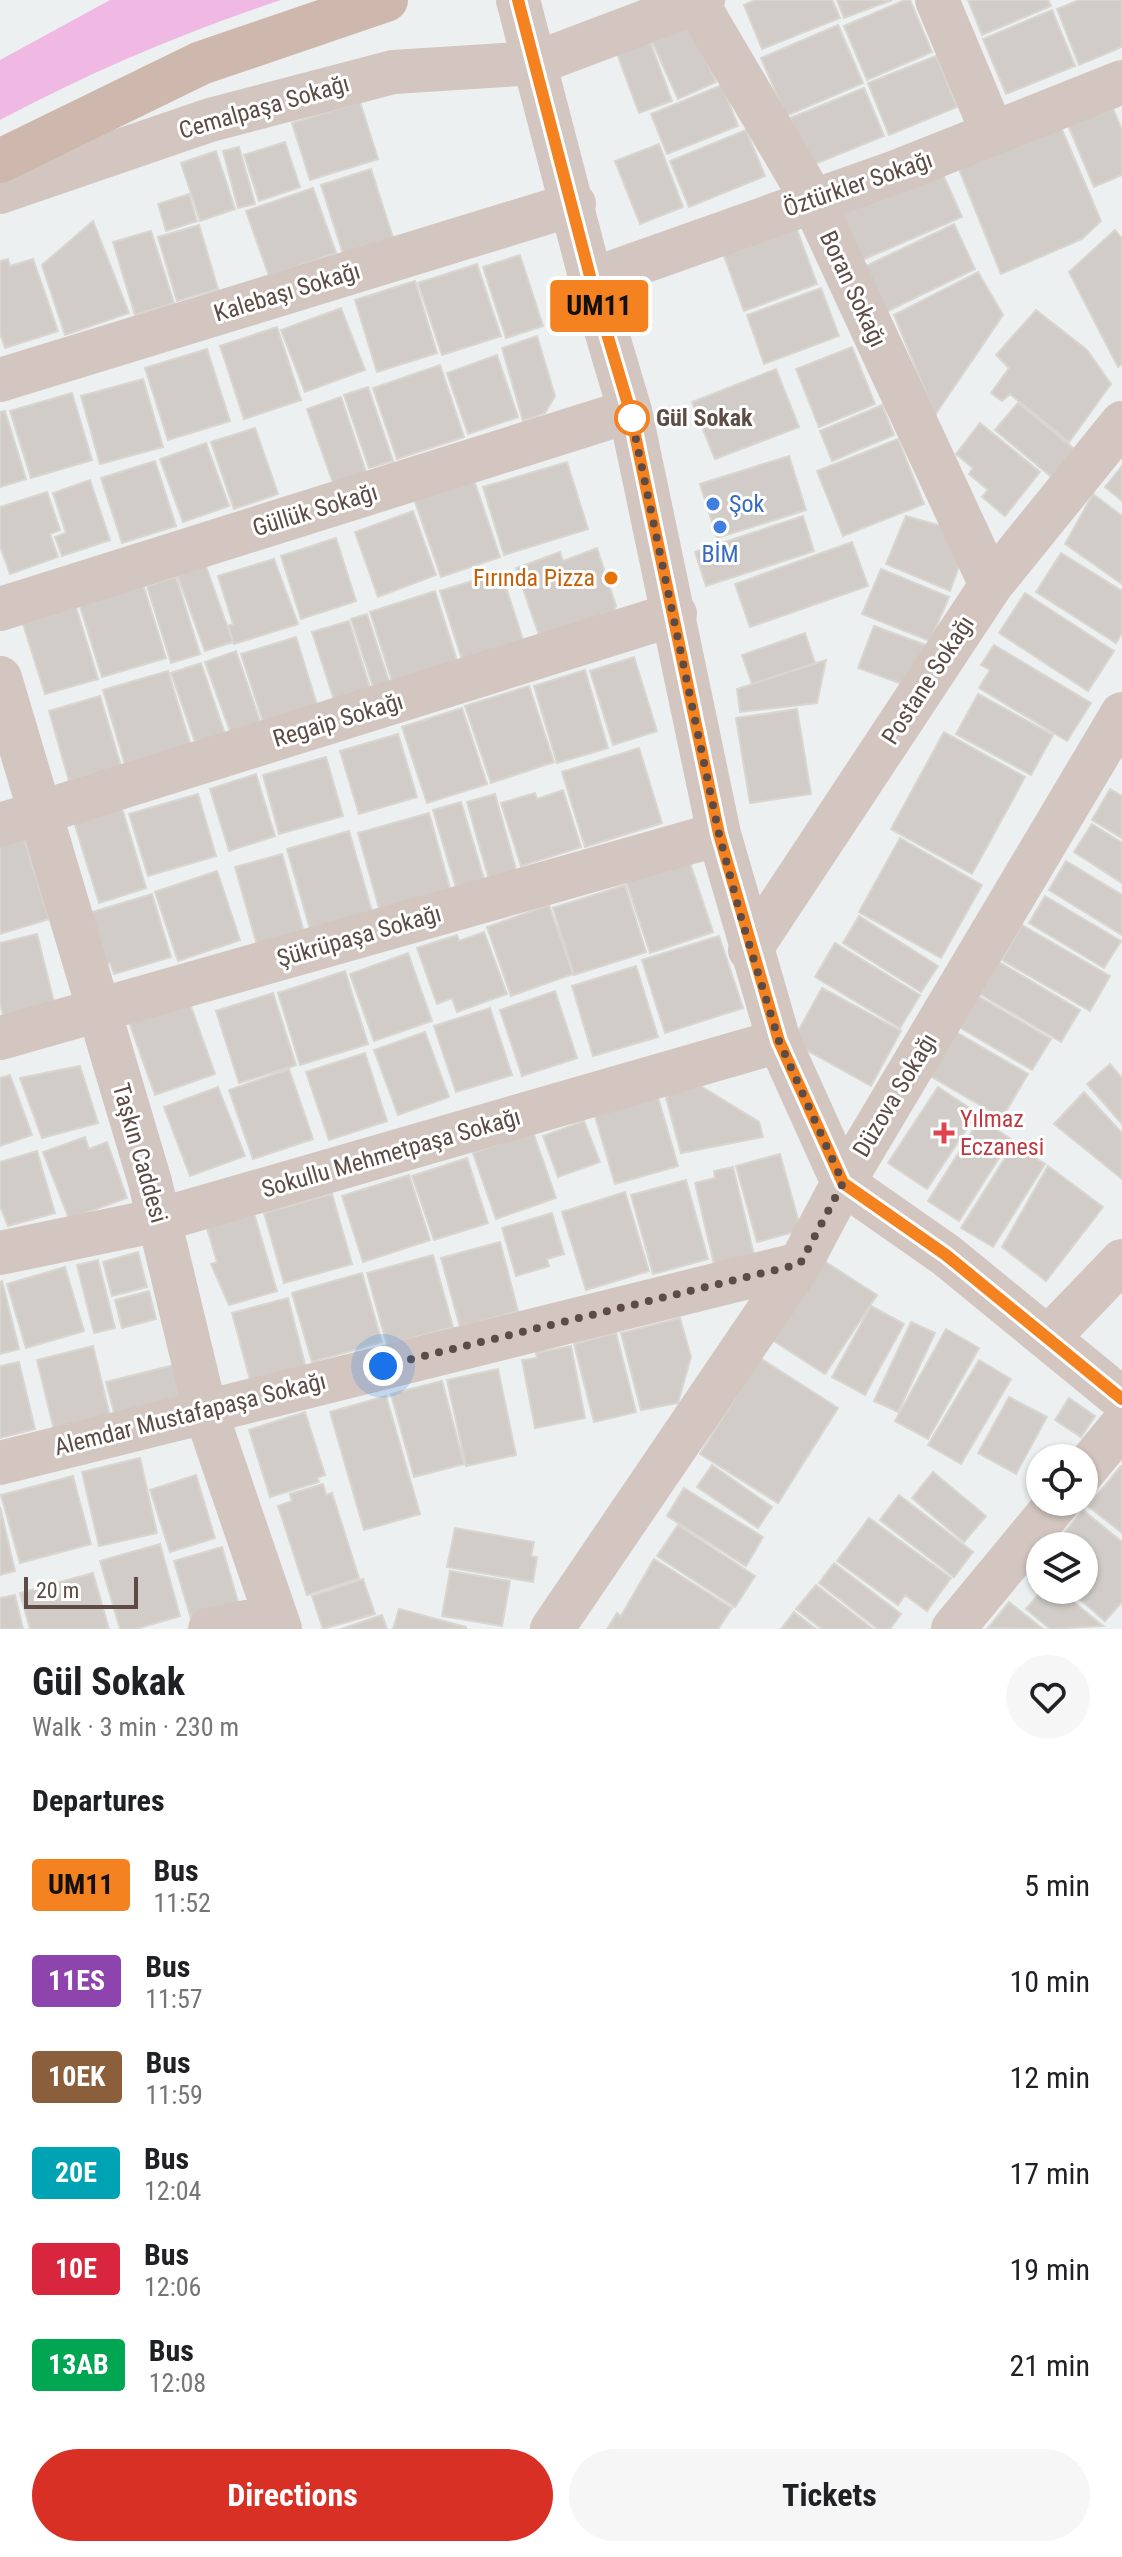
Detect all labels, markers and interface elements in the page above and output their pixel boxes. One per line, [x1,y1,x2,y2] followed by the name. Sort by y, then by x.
[176,69,352,145] street label: Cemalpaşa Sokağı
[780,145,936,223] street label: Öztürkler Sokağı
[814,226,892,352] street label: Boran Sokağı
[211,257,363,327] street label: Kalebaşı Sokağı
[543,280,655,332] line badge: UM11
[566,289,632,322] text: UM11
[615,401,649,435] marker: Gül Sokak
[656,404,753,432] place label: Gül Sokak
[249,478,381,542] street label: Güllük Sokağı
[729,490,764,518] place label: Şok
[704,495,722,513] marker: Şok
[711,518,729,536] marker: BİM
[701,540,739,568] place label: BİM
[473,564,595,592] place label: Fırında Pizza
[602,569,620,587] marker: Fırında Pizza
[876,611,980,749] street label: Postane Sokağı
[270,687,406,753] street label: Regaip Sokağı
[274,899,444,973] street label: Şükrüpaşa Sokağı
[847,1028,943,1162] street label: Düzova Sokağı
[107,1080,173,1226] street label: Taşkın Caddesi
[258,1103,524,1203] street label: Sokullu Mehmetpaşa Sokağı
[960,1105,1044,1161] place label: Yılmaz Eczanesi
[935,1124,953,1142] marker: Yılmaz Eczanesi
[363,1346,403,1386] your location
[51,1367,329,1461] street label: Alemdar Mustafapaşa Sokağı
[1026,1444,1098,1604] map controls
[1026,1444,1098,1516] button: locate
[1026,1532,1098,1604] button: layers
[24,1573,138,1609] scale bar
[36,1578,79,1603] text: 20 m
[1006,1655,1090,1739] button: heart
[32,1660,185,1704] text: Gül Sokak
[32,1712,239,1742] text: Walk · 3 min · 230 m
[32,1783,165,1818] text: Departures
[154,1853,199,1888] text: Bus
[48,1868,114,1901] text: UM11
[1024,1868,1090,1903] text: 5 min
[154,1888,211,1918] text: 11:52
[145,1949,190,1984] text: Bus
[48,1964,105,1997] text: 11ES
[1009,1964,1090,1999] text: 10 min
[145,1984,203,2014] text: 11:57
[146,2045,191,2080] text: Bus
[48,2060,106,2093] text: 10EK
[1009,2060,1090,2095] text: 12 min
[146,2080,203,2110] text: 11:59
[144,2141,189,2176] text: Bus
[55,2156,97,2189] text: 20E
[1009,2156,1090,2191] text: 17 min
[144,2176,201,2206] text: 12:04
[144,2237,189,2272] text: Bus
[55,2252,97,2285] text: 10E
[1009,2252,1090,2287] text: 19 min
[144,2272,201,2302] text: 12:06
[149,2333,194,2368] text: Bus
[48,2348,109,2381] text: 13AB
[1009,2348,1090,2383] text: 21 min
[149,2368,206,2398] text: 12:08
[32,2449,553,2541] button: Directions
[569,2449,1090,2541] button: Tickets

